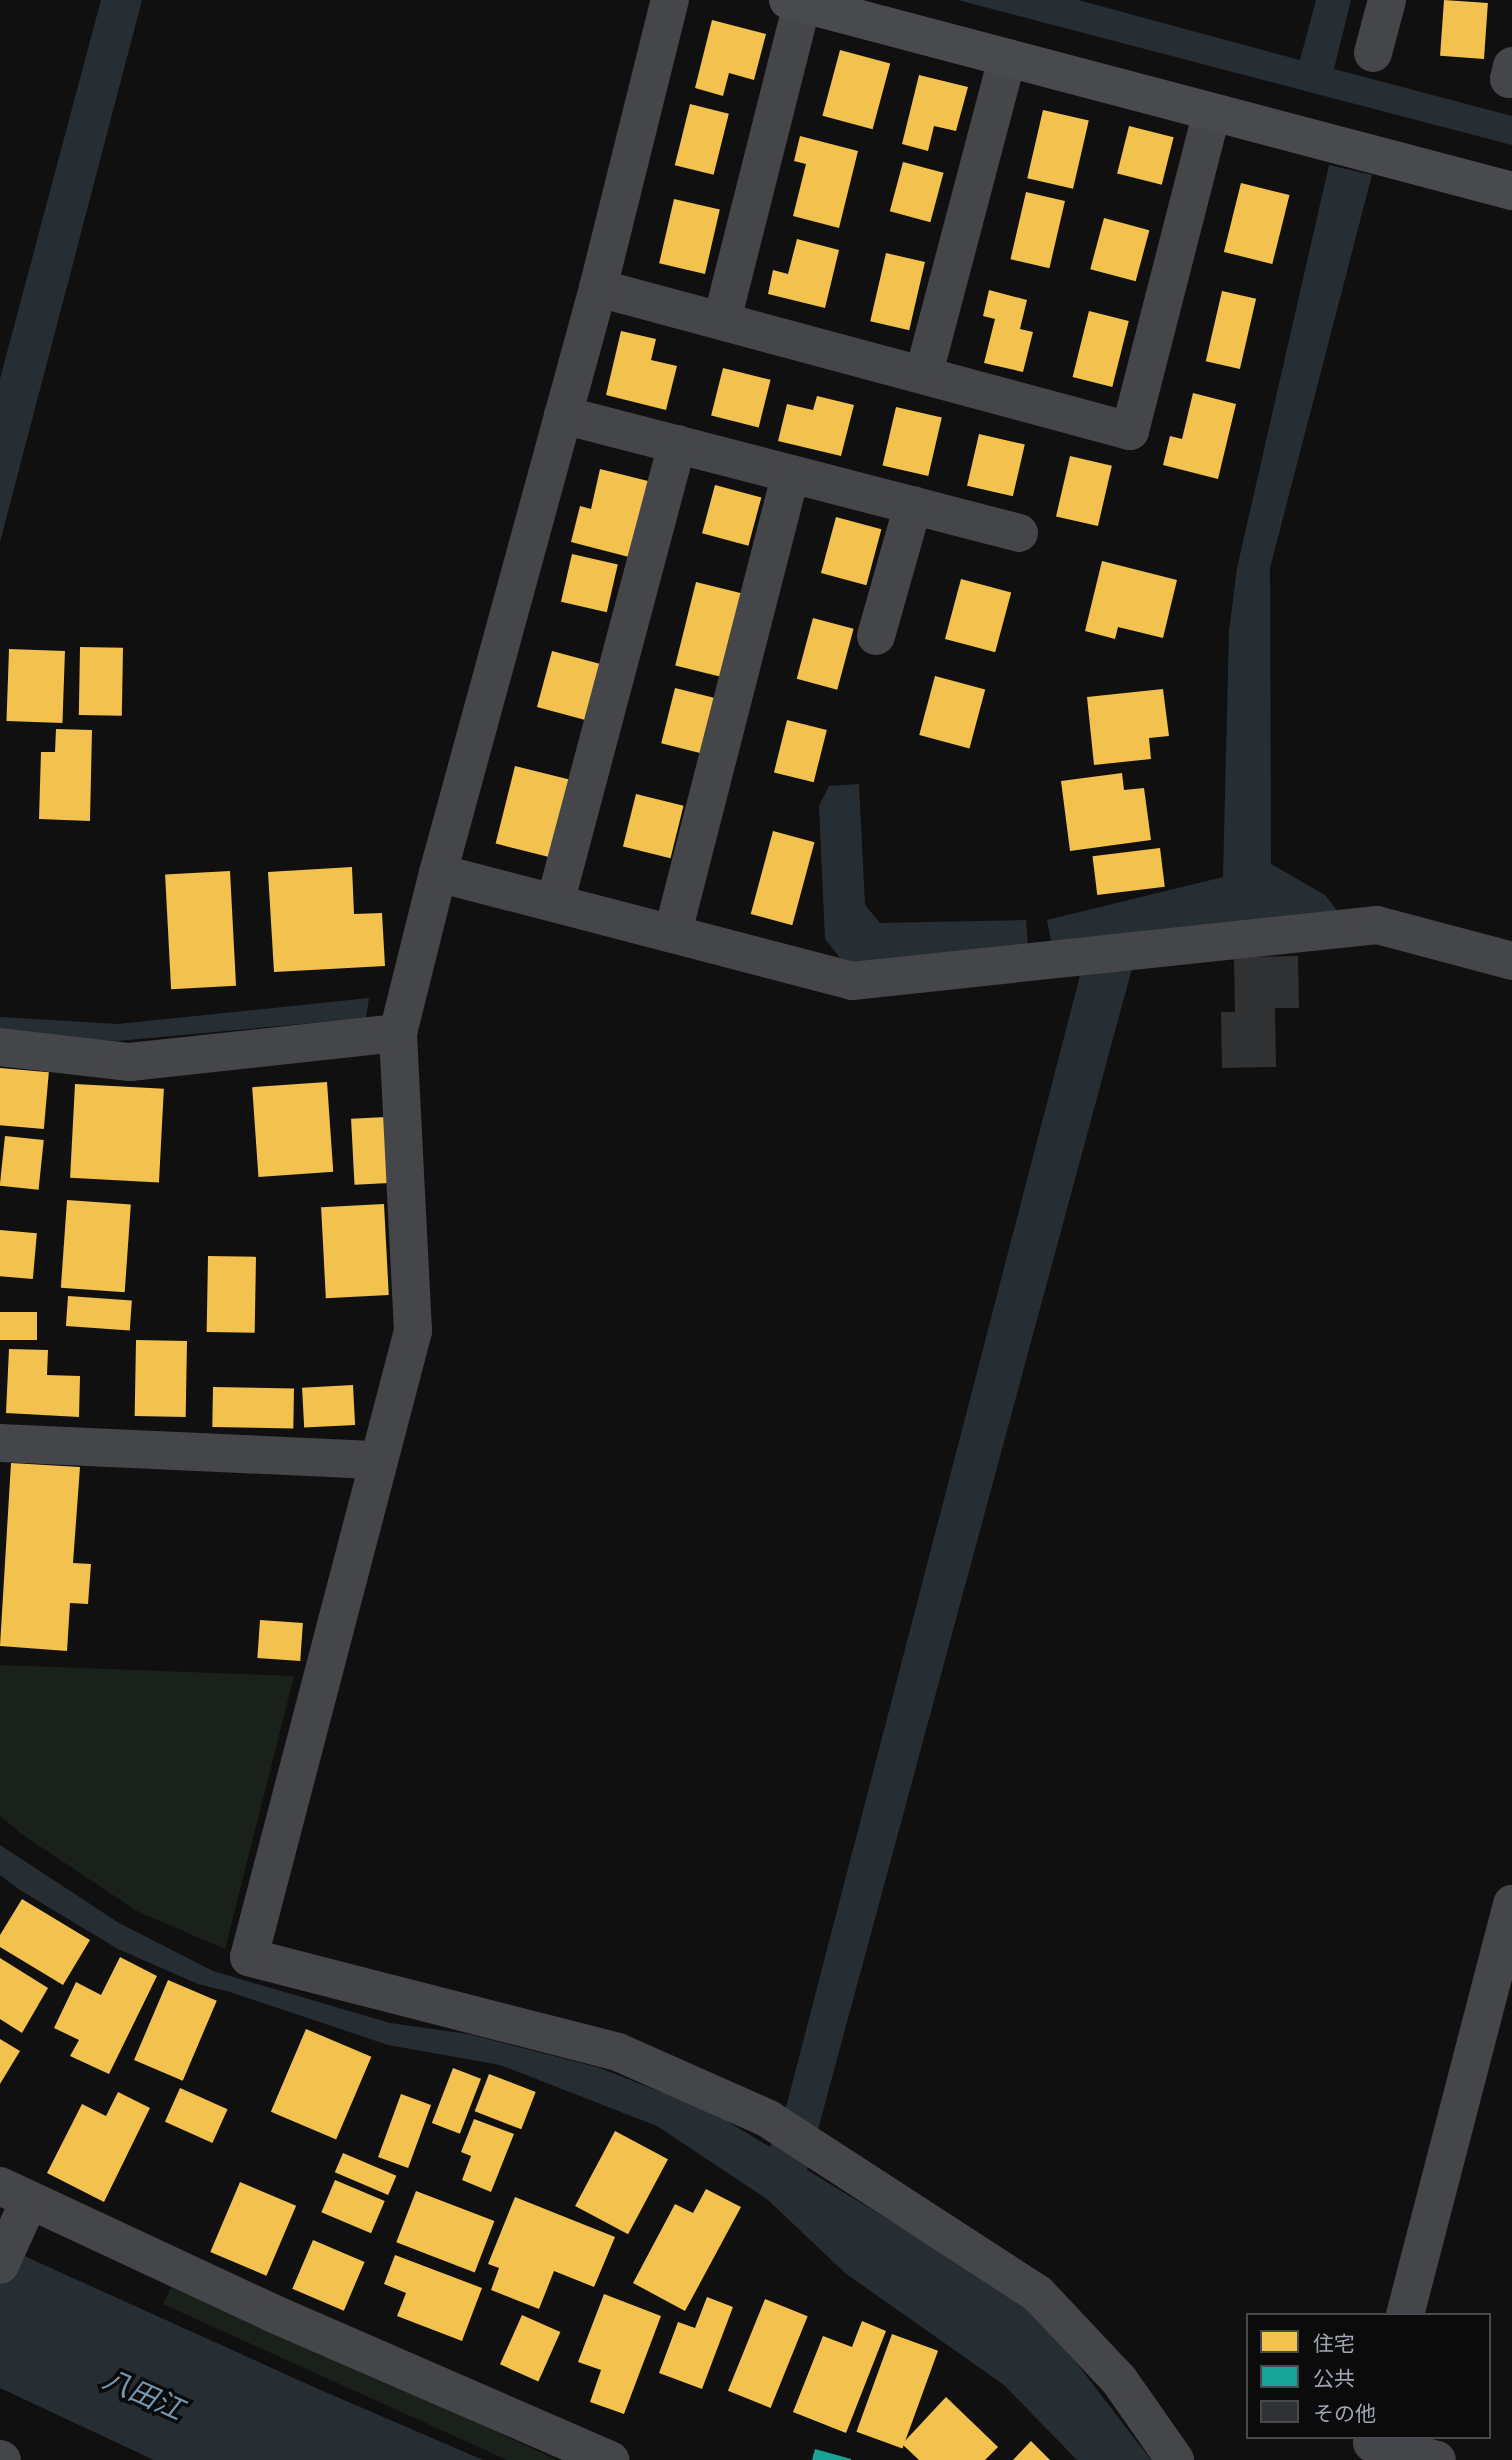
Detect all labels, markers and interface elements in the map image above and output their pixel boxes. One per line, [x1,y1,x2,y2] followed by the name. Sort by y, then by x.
[1246,2313,1491,2439] legend
[1313,2331,1355,2357] text: 住宅
[98,2363,188,2427] water label: 八田江
[1313,2366,1355,2392] text: 公共
[1313,2401,1376,2427] text: その他

